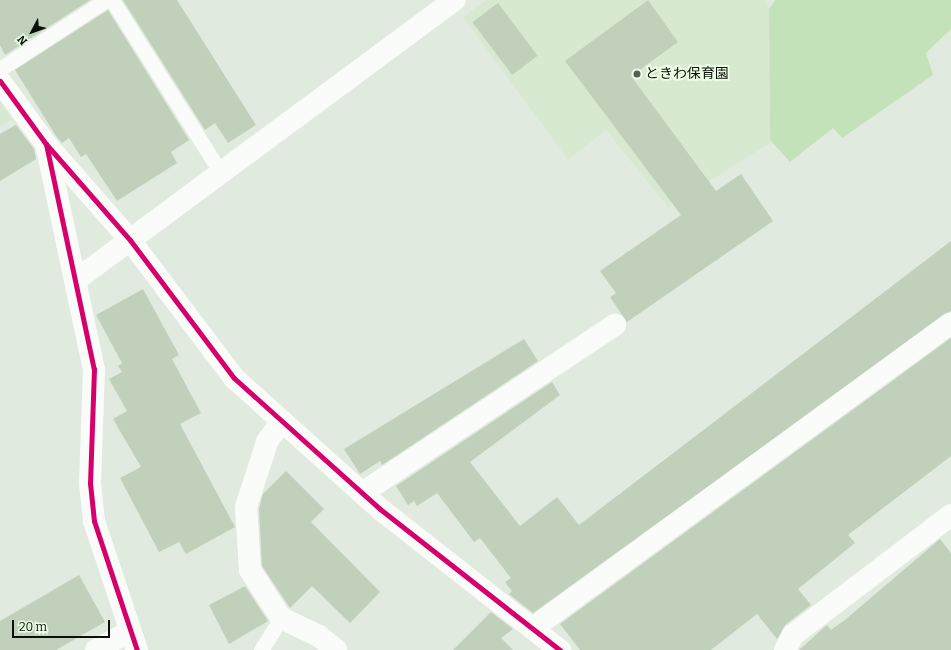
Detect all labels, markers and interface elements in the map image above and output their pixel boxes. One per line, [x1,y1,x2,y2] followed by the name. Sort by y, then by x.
[12,12,52,52] north arrow
[15,33,30,48] text: N
[645,66,729,82] place label: ときわ保育園
[632,69,642,79] marker: ときわ保育園
[14,612,112,638] scale bar
[19,620,47,634] text: 20 m

